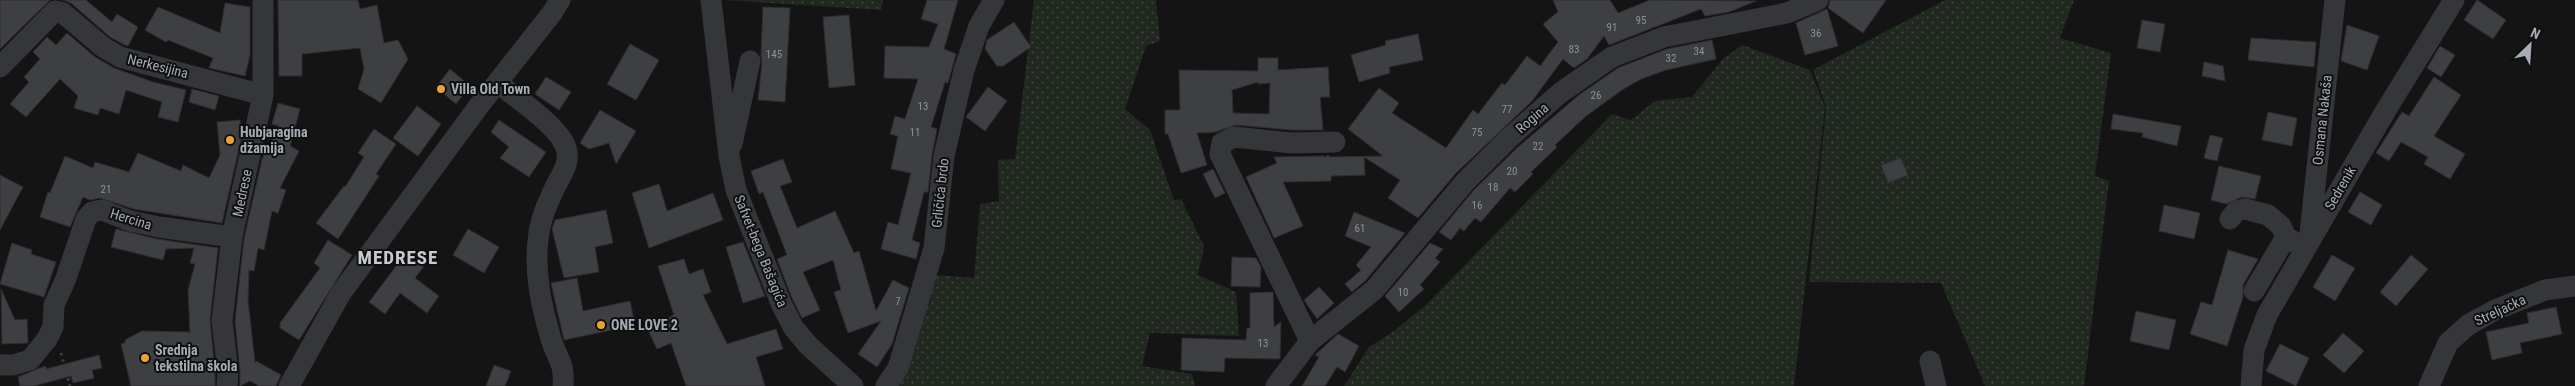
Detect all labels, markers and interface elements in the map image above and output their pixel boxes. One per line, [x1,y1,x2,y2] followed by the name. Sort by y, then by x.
[1636,14,1646,27] house number: 95
[2505,20,2555,70] north arrow
[1607,21,1617,34] house number: 91
[2528,24,2543,42] text: N
[1811,27,1821,40] house number: 36
[1569,43,1579,56] house number: 83
[1694,45,1705,58] house number: 34
[766,48,782,61] house number: 145
[126,51,190,81] street label: Nerkesijina
[1666,52,1676,65] house number: 32
[2309,74,2335,166] street label: Osmana Nakaša
[451,81,530,97] place label: Villa Old Town
[435,83,447,95] marker: Villa Old Town
[1591,89,1601,102] house number: 26
[1512,99,1552,137] street label: Rogina
[918,100,928,113] house number: 13
[1502,103,1512,116] house number: 77
[240,124,308,156] place label: Hubjaragina džamija
[910,126,920,139] house number: 11
[1472,126,1482,139] house number: 75
[224,134,236,146] marker: Hubjaragina džamija
[1533,140,1543,153] house number: 22
[928,157,952,229] street label: Grličića brdo
[2321,163,2359,213] street label: Sedrenik
[1507,165,1517,178] house number: 20
[229,168,255,218] street label: Medrese
[1488,181,1498,194] house number: 18
[101,183,111,196] house number: 21
[731,193,791,309] street label: Safvet-bega Bašagića
[1472,199,1482,212] house number: 16
[108,205,154,233] street label: Hercina
[1355,222,1365,235] house number: 61
[358,246,438,269] district label: MEDRESE
[1398,286,1408,299] house number: 10
[2472,291,2528,329] street label: Streljačka
[895,295,901,308] house number: 7
[611,317,678,333] place label: ONE LOVE 2
[595,319,607,331] marker: ONE LOVE 2
[1258,337,1268,350] house number: 13
[155,342,238,374] place label: Srednja tekstilna škola
[139,352,151,364] marker: Srednja tekstilna škola

